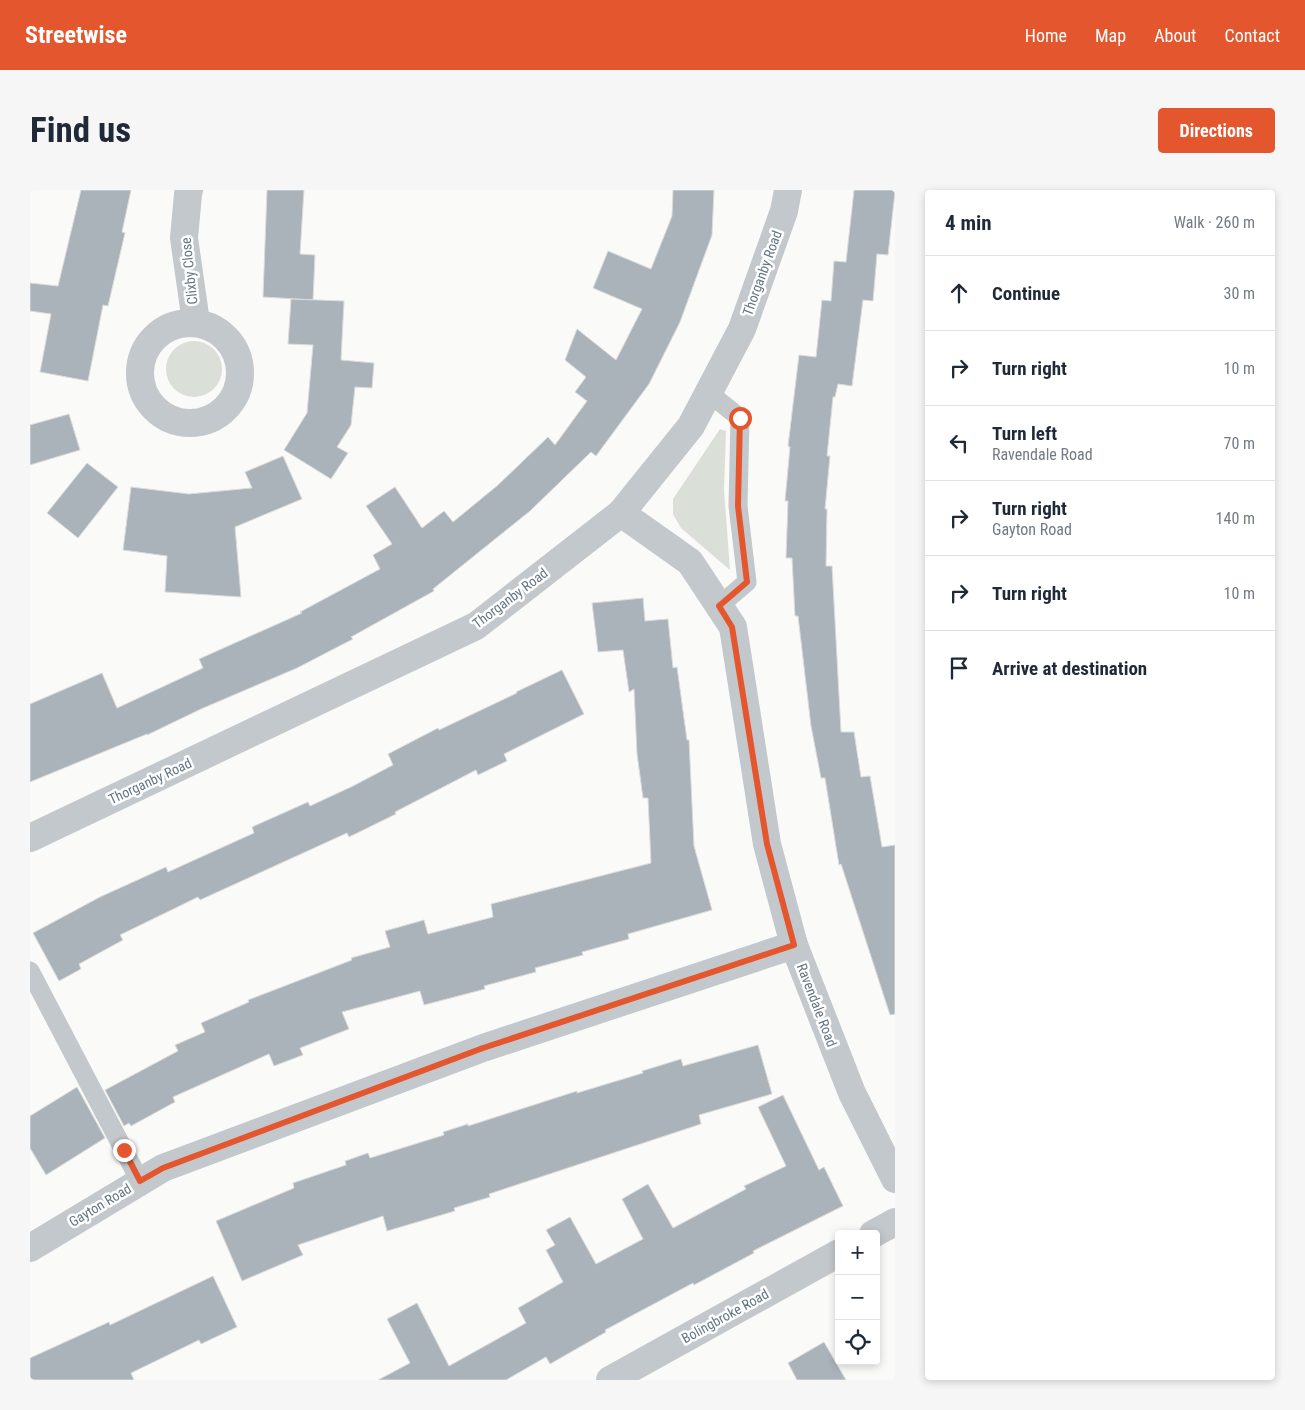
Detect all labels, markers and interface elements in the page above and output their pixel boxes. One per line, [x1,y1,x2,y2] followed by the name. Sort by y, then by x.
[25,21,127,49] text: Streetwise
[1025,25,1067,46] text: Home
[1095,25,1126,46] text: Map
[1154,25,1196,46] text: About
[1224,25,1280,46] text: Contact
[1158,108,1275,153] button: Directions
[30,110,131,151] text: Find us
[945,211,992,235] text: 4 min
[1174,213,1255,232] text: Walk · 260 m
[739,228,785,318] street label: Thorganby Road
[177,236,200,305] street label: Clixby Close
[945,279,973,307] icon: ahead
[992,282,1060,305] text: Continue
[1223,284,1255,303] text: 30 m
[945,354,973,382] icon: right
[992,357,1067,380] text: Turn right
[1223,359,1255,378] text: 10 m
[729,407,752,430] route start
[992,422,1057,445] text: Turn left
[945,429,973,457] icon: left
[1223,434,1255,453] text: 70 m
[992,445,1093,464] text: Ravendale Road
[992,497,1067,520] text: Turn right
[945,504,973,532] icon: right
[1216,509,1255,528] text: 140 m
[992,520,1072,539] text: Gayton Road
[469,565,551,631] street label: Thorganby Road
[945,579,973,607] icon: right
[992,582,1067,605] text: Turn right
[1223,584,1255,603] text: 10 m
[945,654,973,682] icon: arrive
[992,657,1147,680] text: Arrive at destination
[106,755,194,807] street label: Thorganby Road
[794,961,840,1049] street label: Ravendale Road
[113,1139,136,1162] route end
[66,1180,134,1230] street label: Gayton Road
[835,1230,880,1365] map controls
[835,1230,880,1275] button: +
[835,1275,880,1320] button: −
[679,1286,771,1346] street label: Bolingbroke Road
[835,1320,880,1365] button: locate

